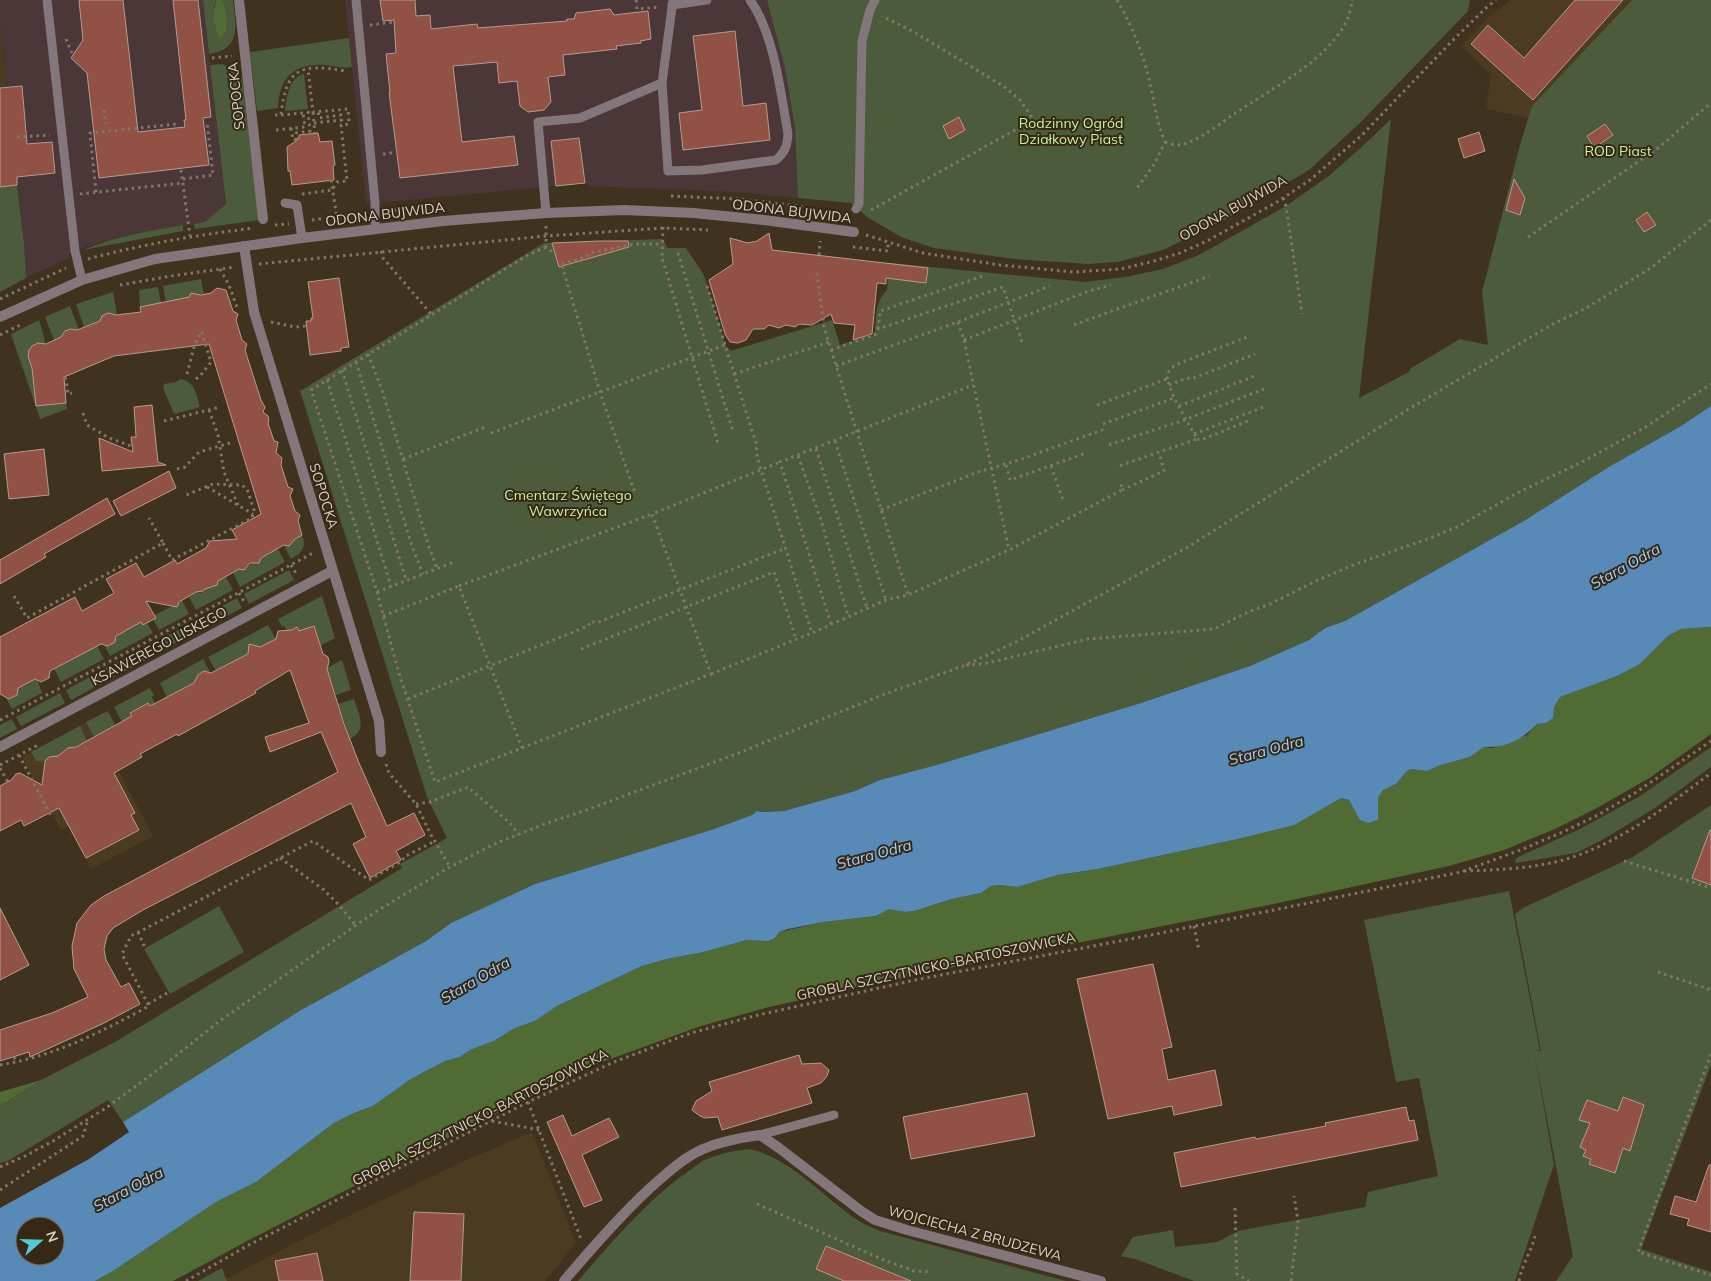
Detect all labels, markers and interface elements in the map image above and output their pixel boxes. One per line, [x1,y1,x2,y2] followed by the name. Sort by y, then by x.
[223,61,248,131] street label: SOPOCKA
[1019,114,1123,148] park label: Rodzinny Ogród Działkowy Piast
[1584,142,1652,160] park label: ROD Piast
[1176,171,1291,245] street label: ODONA BUJWIDA
[731,195,853,227] street label: ODONA BUJWIDA
[324,198,446,230] street label: ODONA BUJWIDA
[305,461,343,532] street label: SOPOCKA
[504,486,632,520] park label: Cmentarz Świętego Wawrzyńca
[1587,539,1663,593] water label: Stara Odra
[88,603,230,689] street label: KSAWEREGO LISKEGO
[1226,731,1306,769] water label: Stara Odra
[834,835,914,873] water label: Stara Odra
[795,927,1078,1004] street label: GROBLA SZCZYTNICKO-BARTOSZOWICKA
[437,953,513,1007] water label: Stara Odra
[349,1044,612,1190] street label: GROBLA SZCZYTNICKO-BARTOSZOWICKA
[90,1163,166,1215] water label: Stara Odra
[886,1201,1065,1265] street label: WOJCIECHA Z BRUDZEWA
[15,1216,65,1266] north arrow
[42,1229,62,1245] text: N

